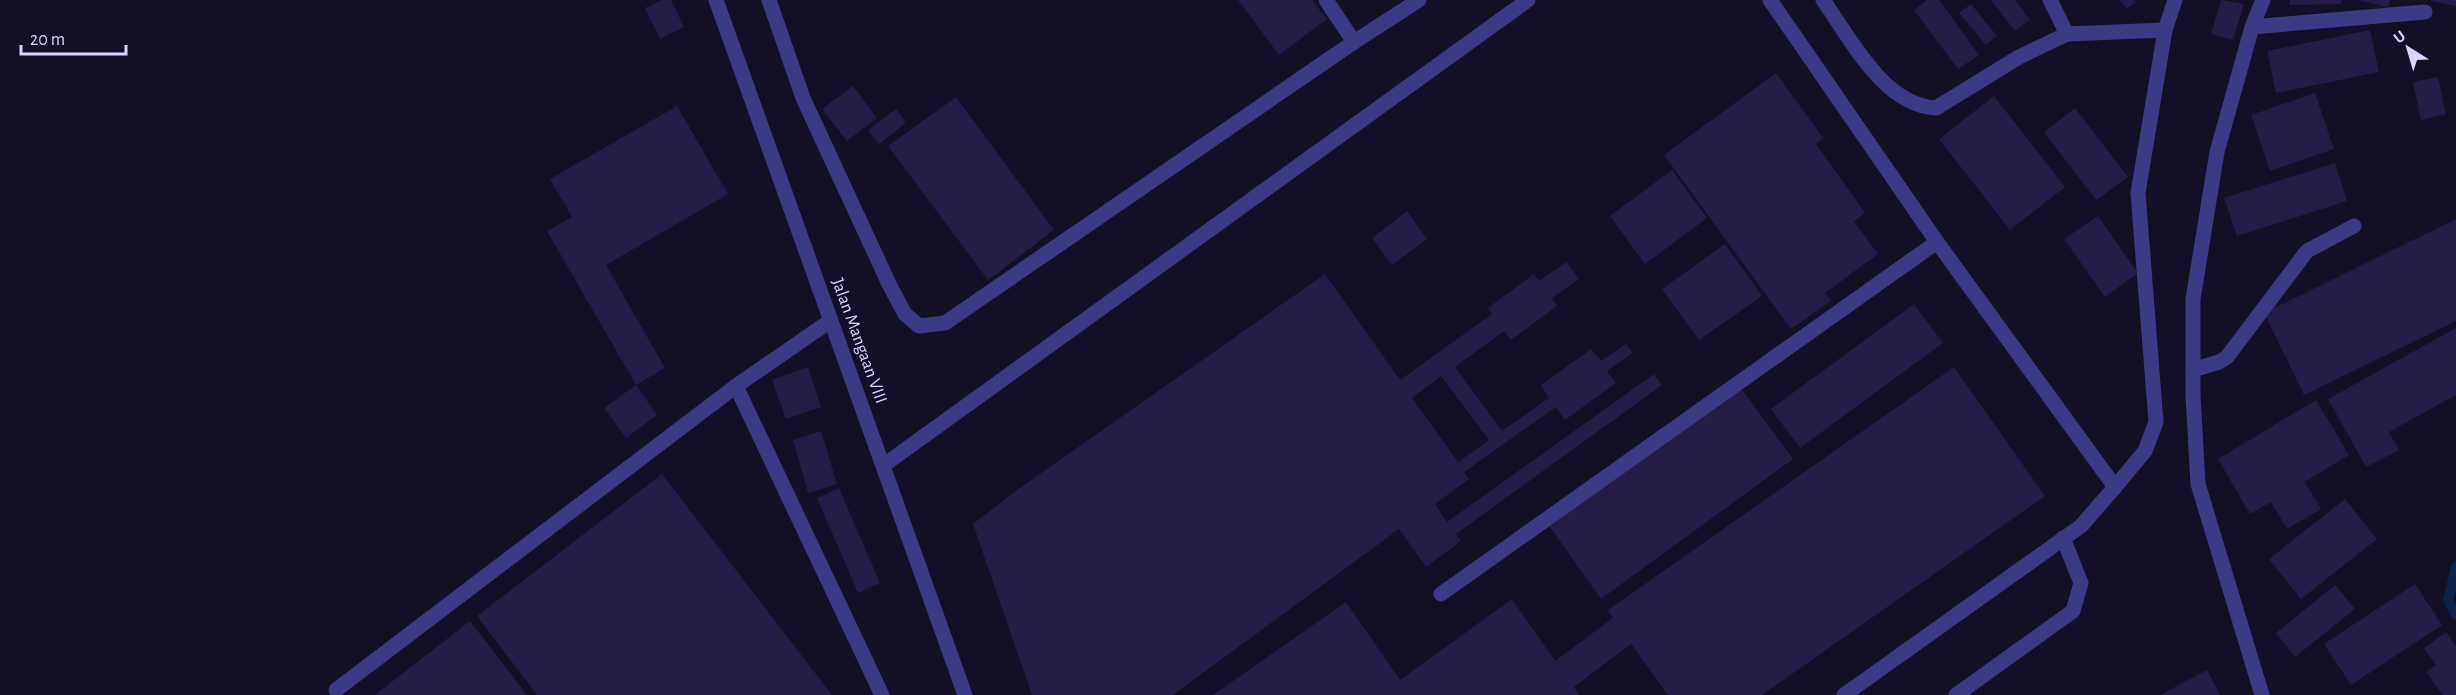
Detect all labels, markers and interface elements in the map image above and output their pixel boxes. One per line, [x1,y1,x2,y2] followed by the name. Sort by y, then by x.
[21,18,126,56] scale bar
[2378,18,2438,78] north arrow
[2391,27,2408,46] text: U
[30,31,65,49] text: 20 m
[828,276,890,406] street label: Jalan Mangaan VIII

